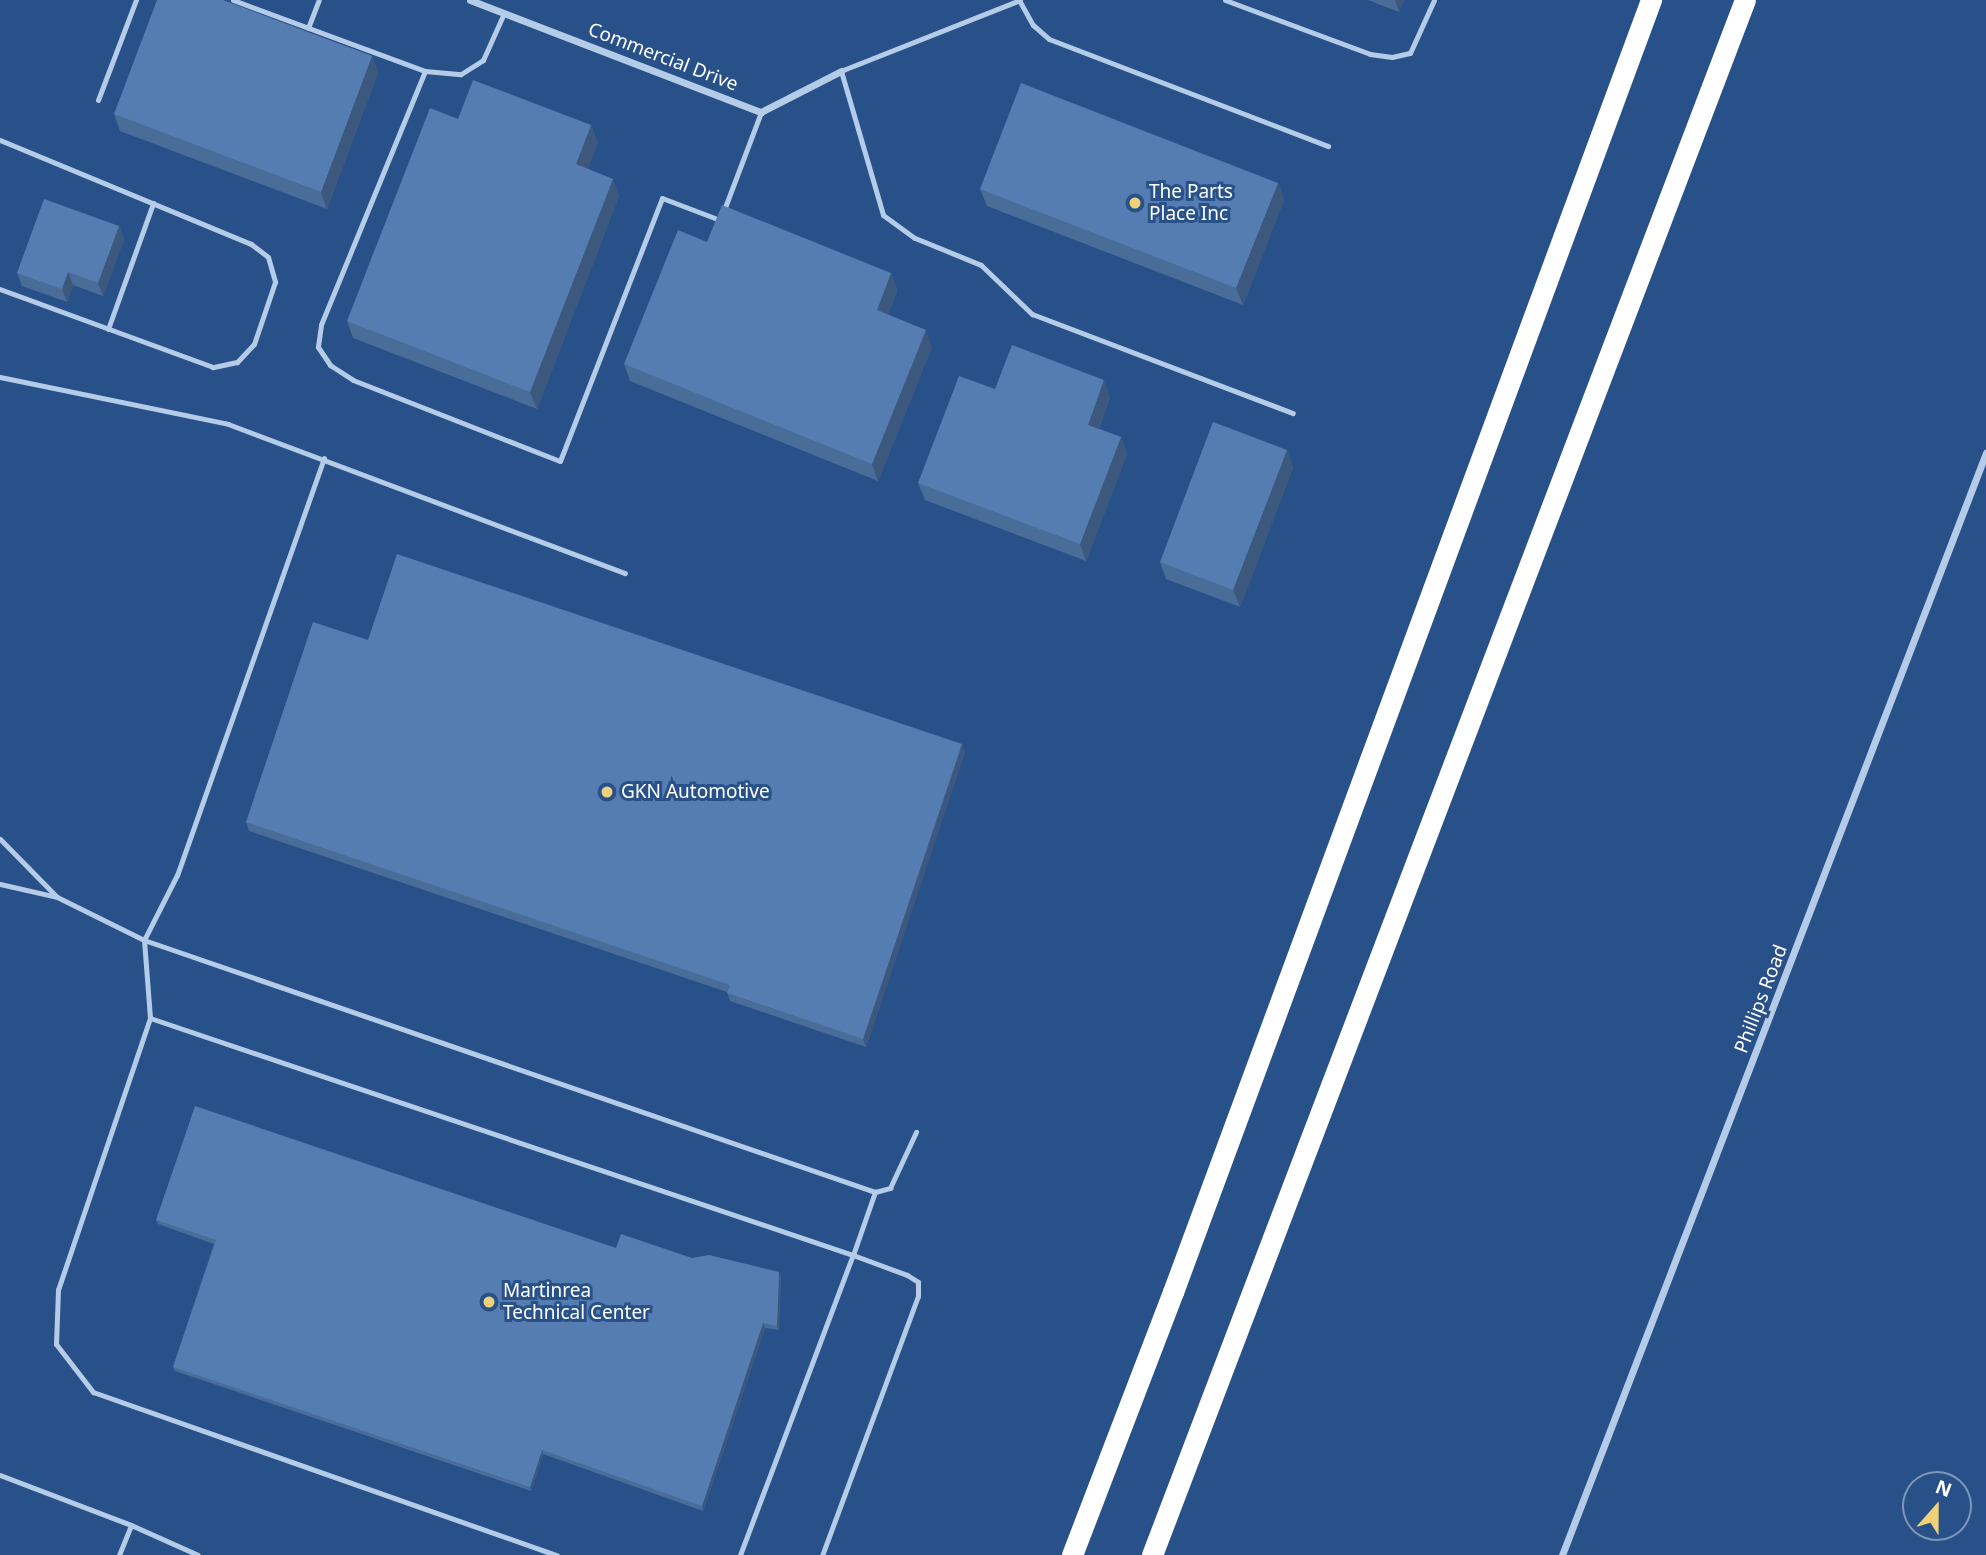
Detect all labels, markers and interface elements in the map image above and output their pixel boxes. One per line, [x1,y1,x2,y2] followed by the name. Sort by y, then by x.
[585,18,741,96] street label: Commercial Drive
[1149,181,1233,225] place label: The Parts Place Inc
[1127,195,1143,211] marker: The Parts Place Inc
[621,781,770,803] place label: GKN Automotive
[599,784,615,800] marker: GKN Automotive
[1730,942,1792,1056] street label: Phillips Road
[503,1280,650,1324] place label: Martinrea Technical Center
[481,1294,497,1310] marker: Martinrea Technical Center
[1902,1471,1972,1541] north arrow
[1932,1473,1956,1503] text: N

